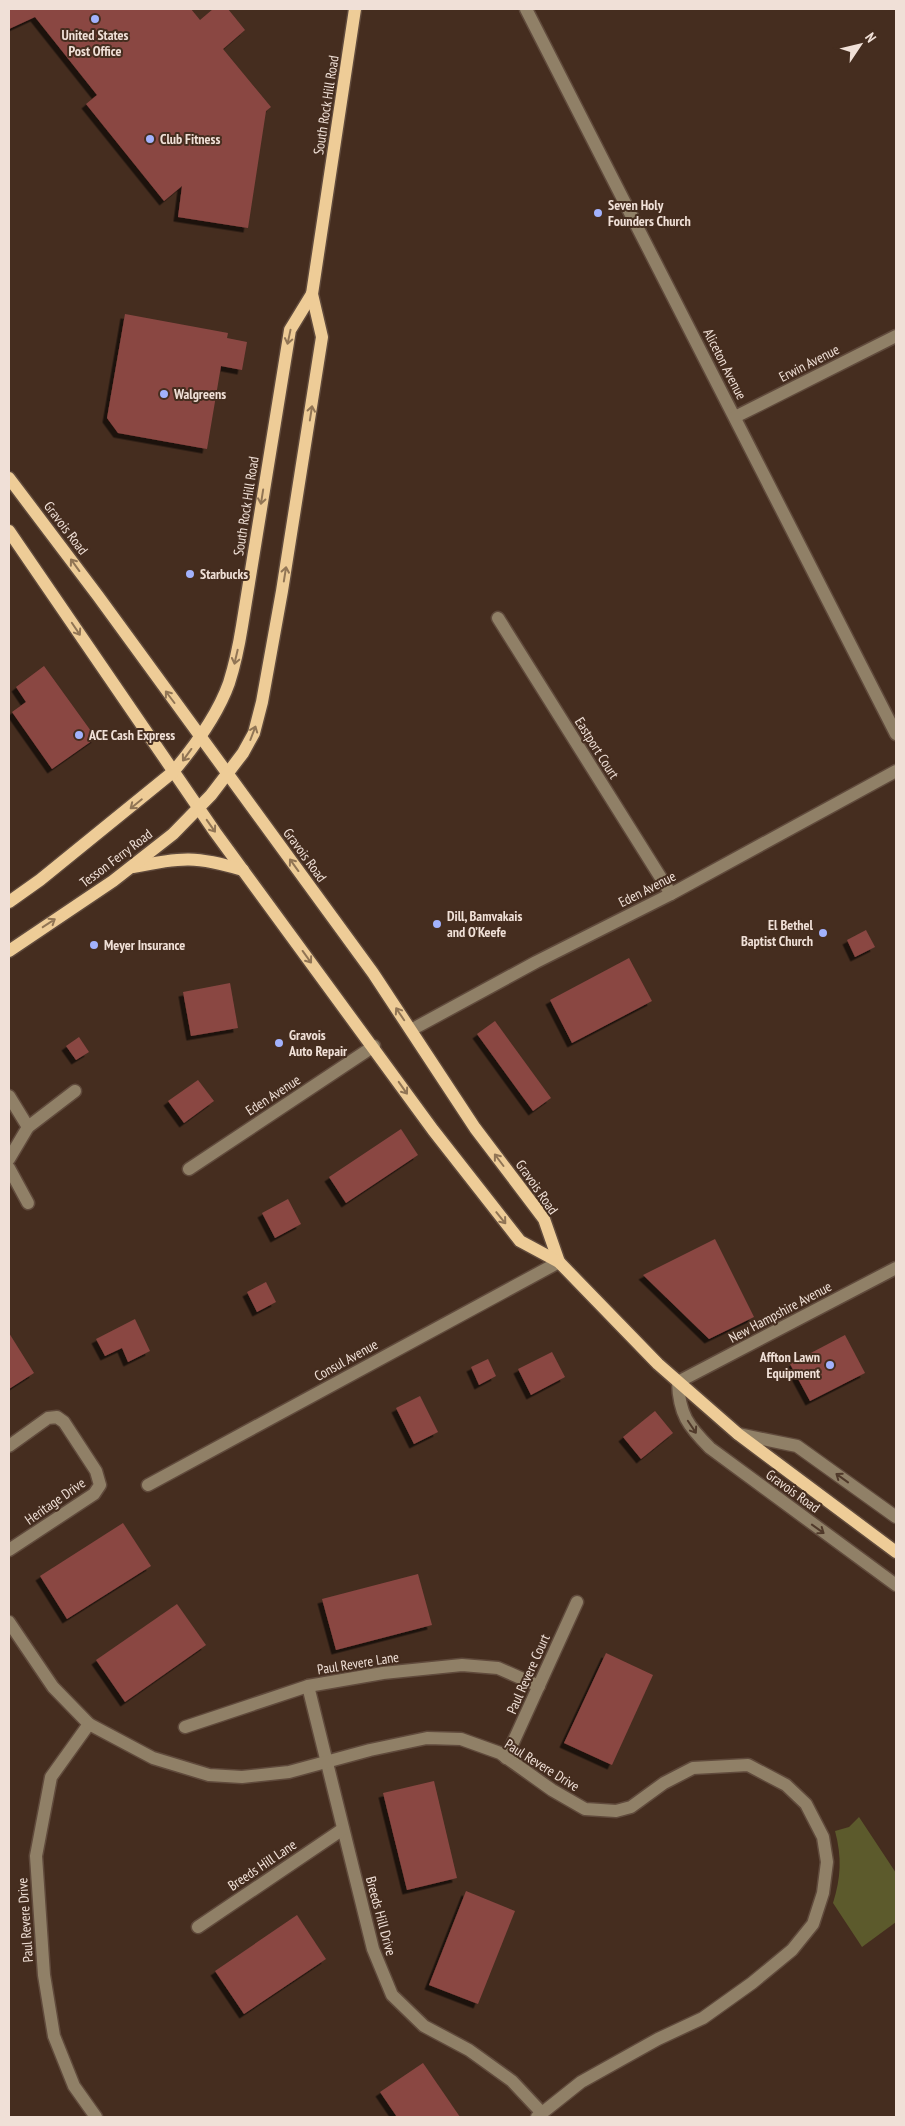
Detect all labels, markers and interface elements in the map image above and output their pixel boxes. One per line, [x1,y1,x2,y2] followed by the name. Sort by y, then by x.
[89,13,101,25] marker: United States Post Office
[835,20,885,70] north arrow
[62,26,128,60] place label: United States Post Office
[861,29,880,46] text: N
[309,54,343,156] street label: South Rock Hill Road
[160,130,220,148] place label: Club Fitness
[144,133,156,145] marker: Club Fitness
[608,196,691,230] place label: Seven Holy Founders Church
[592,207,604,219] marker: Seven Holy Founders Church
[699,325,751,403] street label: Aliceton Avenue
[284,328,293,344] one-way arrow
[776,340,842,386] street label: Erwin Avenue
[173,385,226,403] place label: Walgreens
[158,388,170,400] marker: Walgreens
[306,406,316,422] one-way arrow
[229,455,263,557] street label: South Rock Hill Road
[257,488,267,504] one-way arrow
[40,498,92,558] street label: Gravois Road
[70,558,80,572] one-way arrow
[200,565,248,583] place label: Starbucks
[280,566,290,582] one-way arrow
[184,568,196,580] marker: Starbucks
[71,621,81,635] one-way arrow
[231,649,240,665] one-way arrow
[165,690,175,704] one-way arrow
[571,714,623,782] street label: Eastport Court
[88,726,175,744] place label: ACE Cash Express
[249,726,258,741] one-way arrow
[73,729,85,741] marker: ACE Cash Express
[182,747,192,761] one-way arrow
[130,798,143,809] one-way arrow
[206,819,216,833] one-way arrow
[279,824,331,886] street label: Gravois Road
[76,825,156,891] street label: Tesson Ferry Road
[289,858,299,872] one-way arrow
[615,867,679,911] street label: Eden Avenue
[447,907,522,941] place label: Dill, Bamvakais and O’Keefe
[741,916,814,950] place label: El Bethel Baptist Church
[42,918,56,929] one-way arrow
[431,918,443,930] marker: Dill, Bamvakais and O’Keefe
[817,927,829,939] marker: El Bethel Baptist Church
[104,936,185,954] place label: Meyer Insurance
[88,939,100,951] marker: Meyer Insurance
[302,950,312,964] one-way arrow
[395,1007,405,1021] one-way arrow
[288,1026,348,1060] place label: Gravois Auto Repair
[273,1037,285,1049] marker: Gravois Auto Repair
[242,1070,304,1119] street label: Eden Avenue
[398,1081,408,1095] one-way arrow
[494,1154,505,1167] one-way arrow
[512,1156,562,1218] street label: Gravois Road
[496,1211,507,1224] one-way arrow
[725,1277,835,1347] street label: New Hampshire Avenue
[311,1335,381,1385] street label: Consul Avenue
[759,1348,820,1382] place label: Affton Lawn Equipment
[824,1359,836,1371] marker: Affton Lawn Equipment
[687,1420,698,1434] one-way arrow
[762,1465,824,1517] street label: Gravois Road
[21,1473,89,1528] street label: Heritage Drive
[836,1473,850,1483] one-way arrow
[811,1524,825,1534] one-way arrow
[502,1631,554,1717] street label: Paul Revere Court
[316,1648,400,1678] street label: Paul Revere Lane
[501,1735,583,1795] street label: Paul Revere Drive
[224,1835,300,1895] street label: Breeds Hill Lane
[362,1874,400,1958] street label: Breeds Hill Drive
[13,1877,37,1963] street label: Paul Revere Drive

